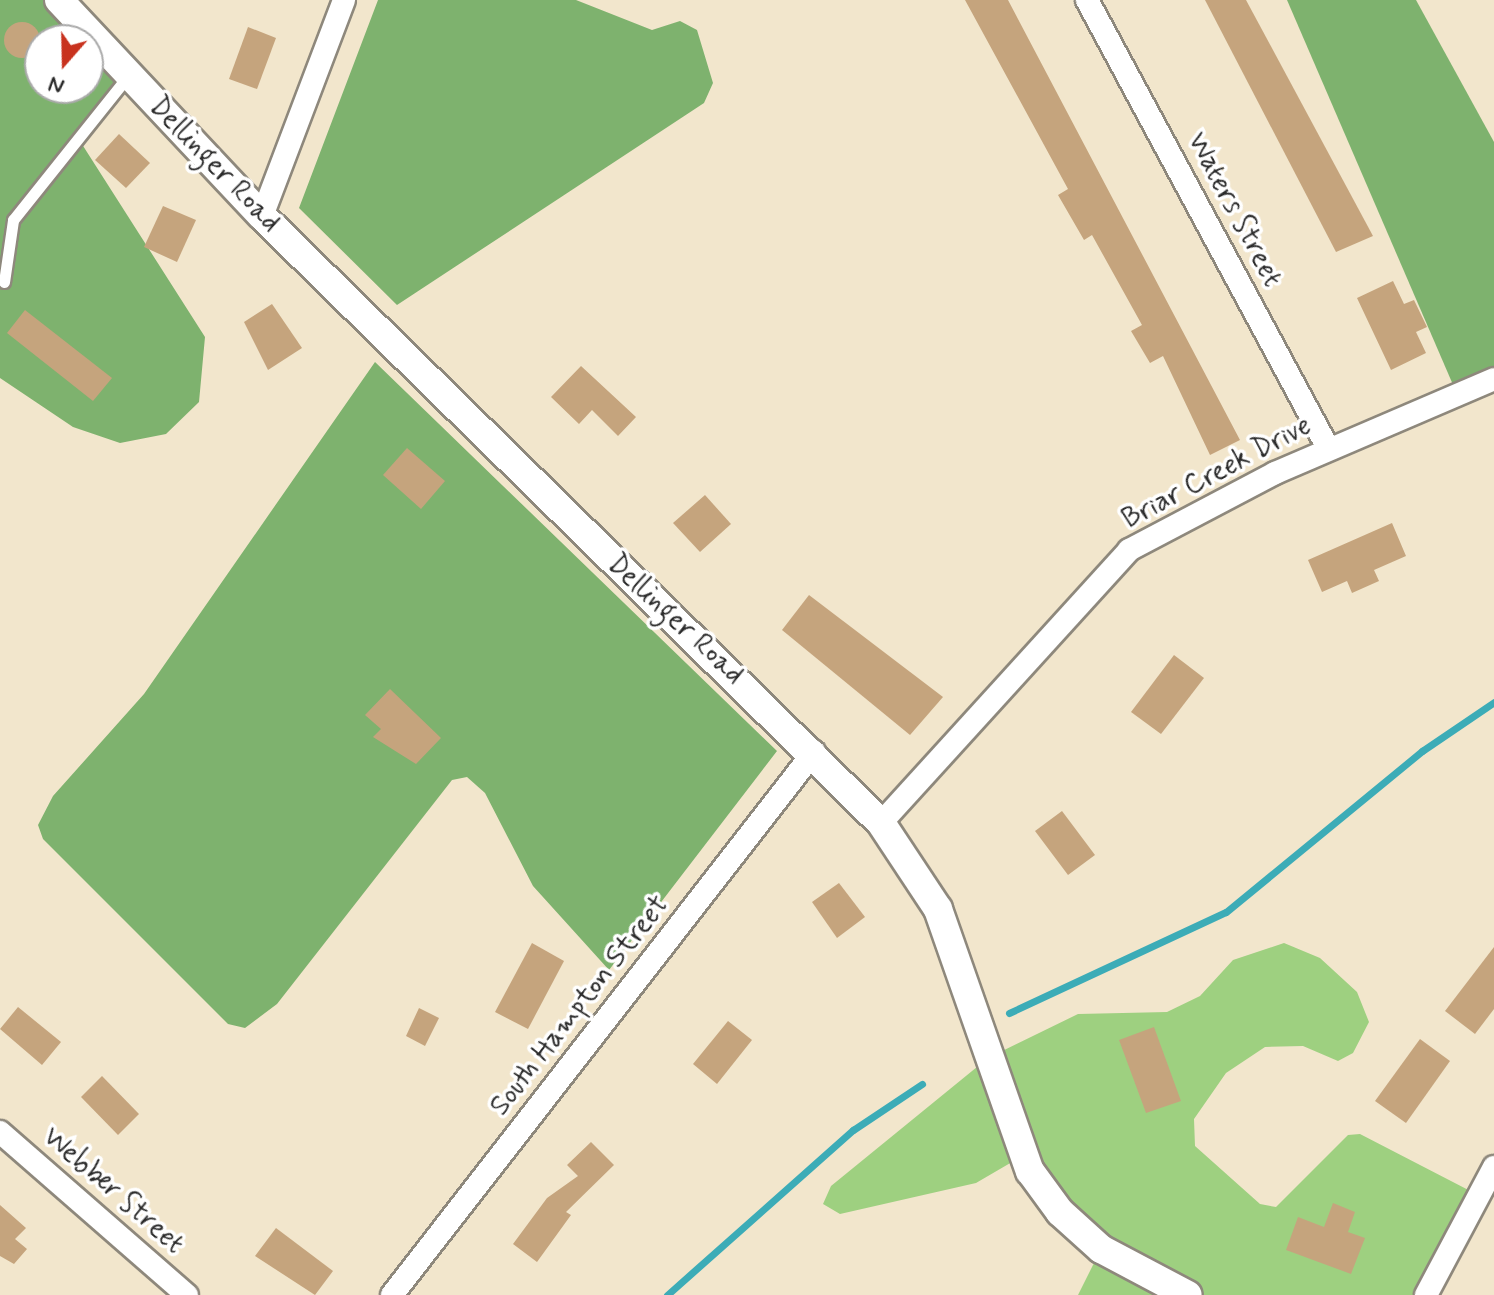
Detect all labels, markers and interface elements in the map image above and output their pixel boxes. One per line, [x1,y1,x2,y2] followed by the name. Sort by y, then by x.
[24,24,104,104] north arrow
[45,69,68,100] text: N
[142,91,286,239] street label: Dellinger Road
[1178,125,1290,295] street label: Waters Street
[1117,409,1317,537] street label: Briar Creek Drive
[600,549,750,691] street label: Dellinger Road
[484,890,676,1122] street label: South Hampton Street
[34,1119,192,1263] street label: Webber Street

